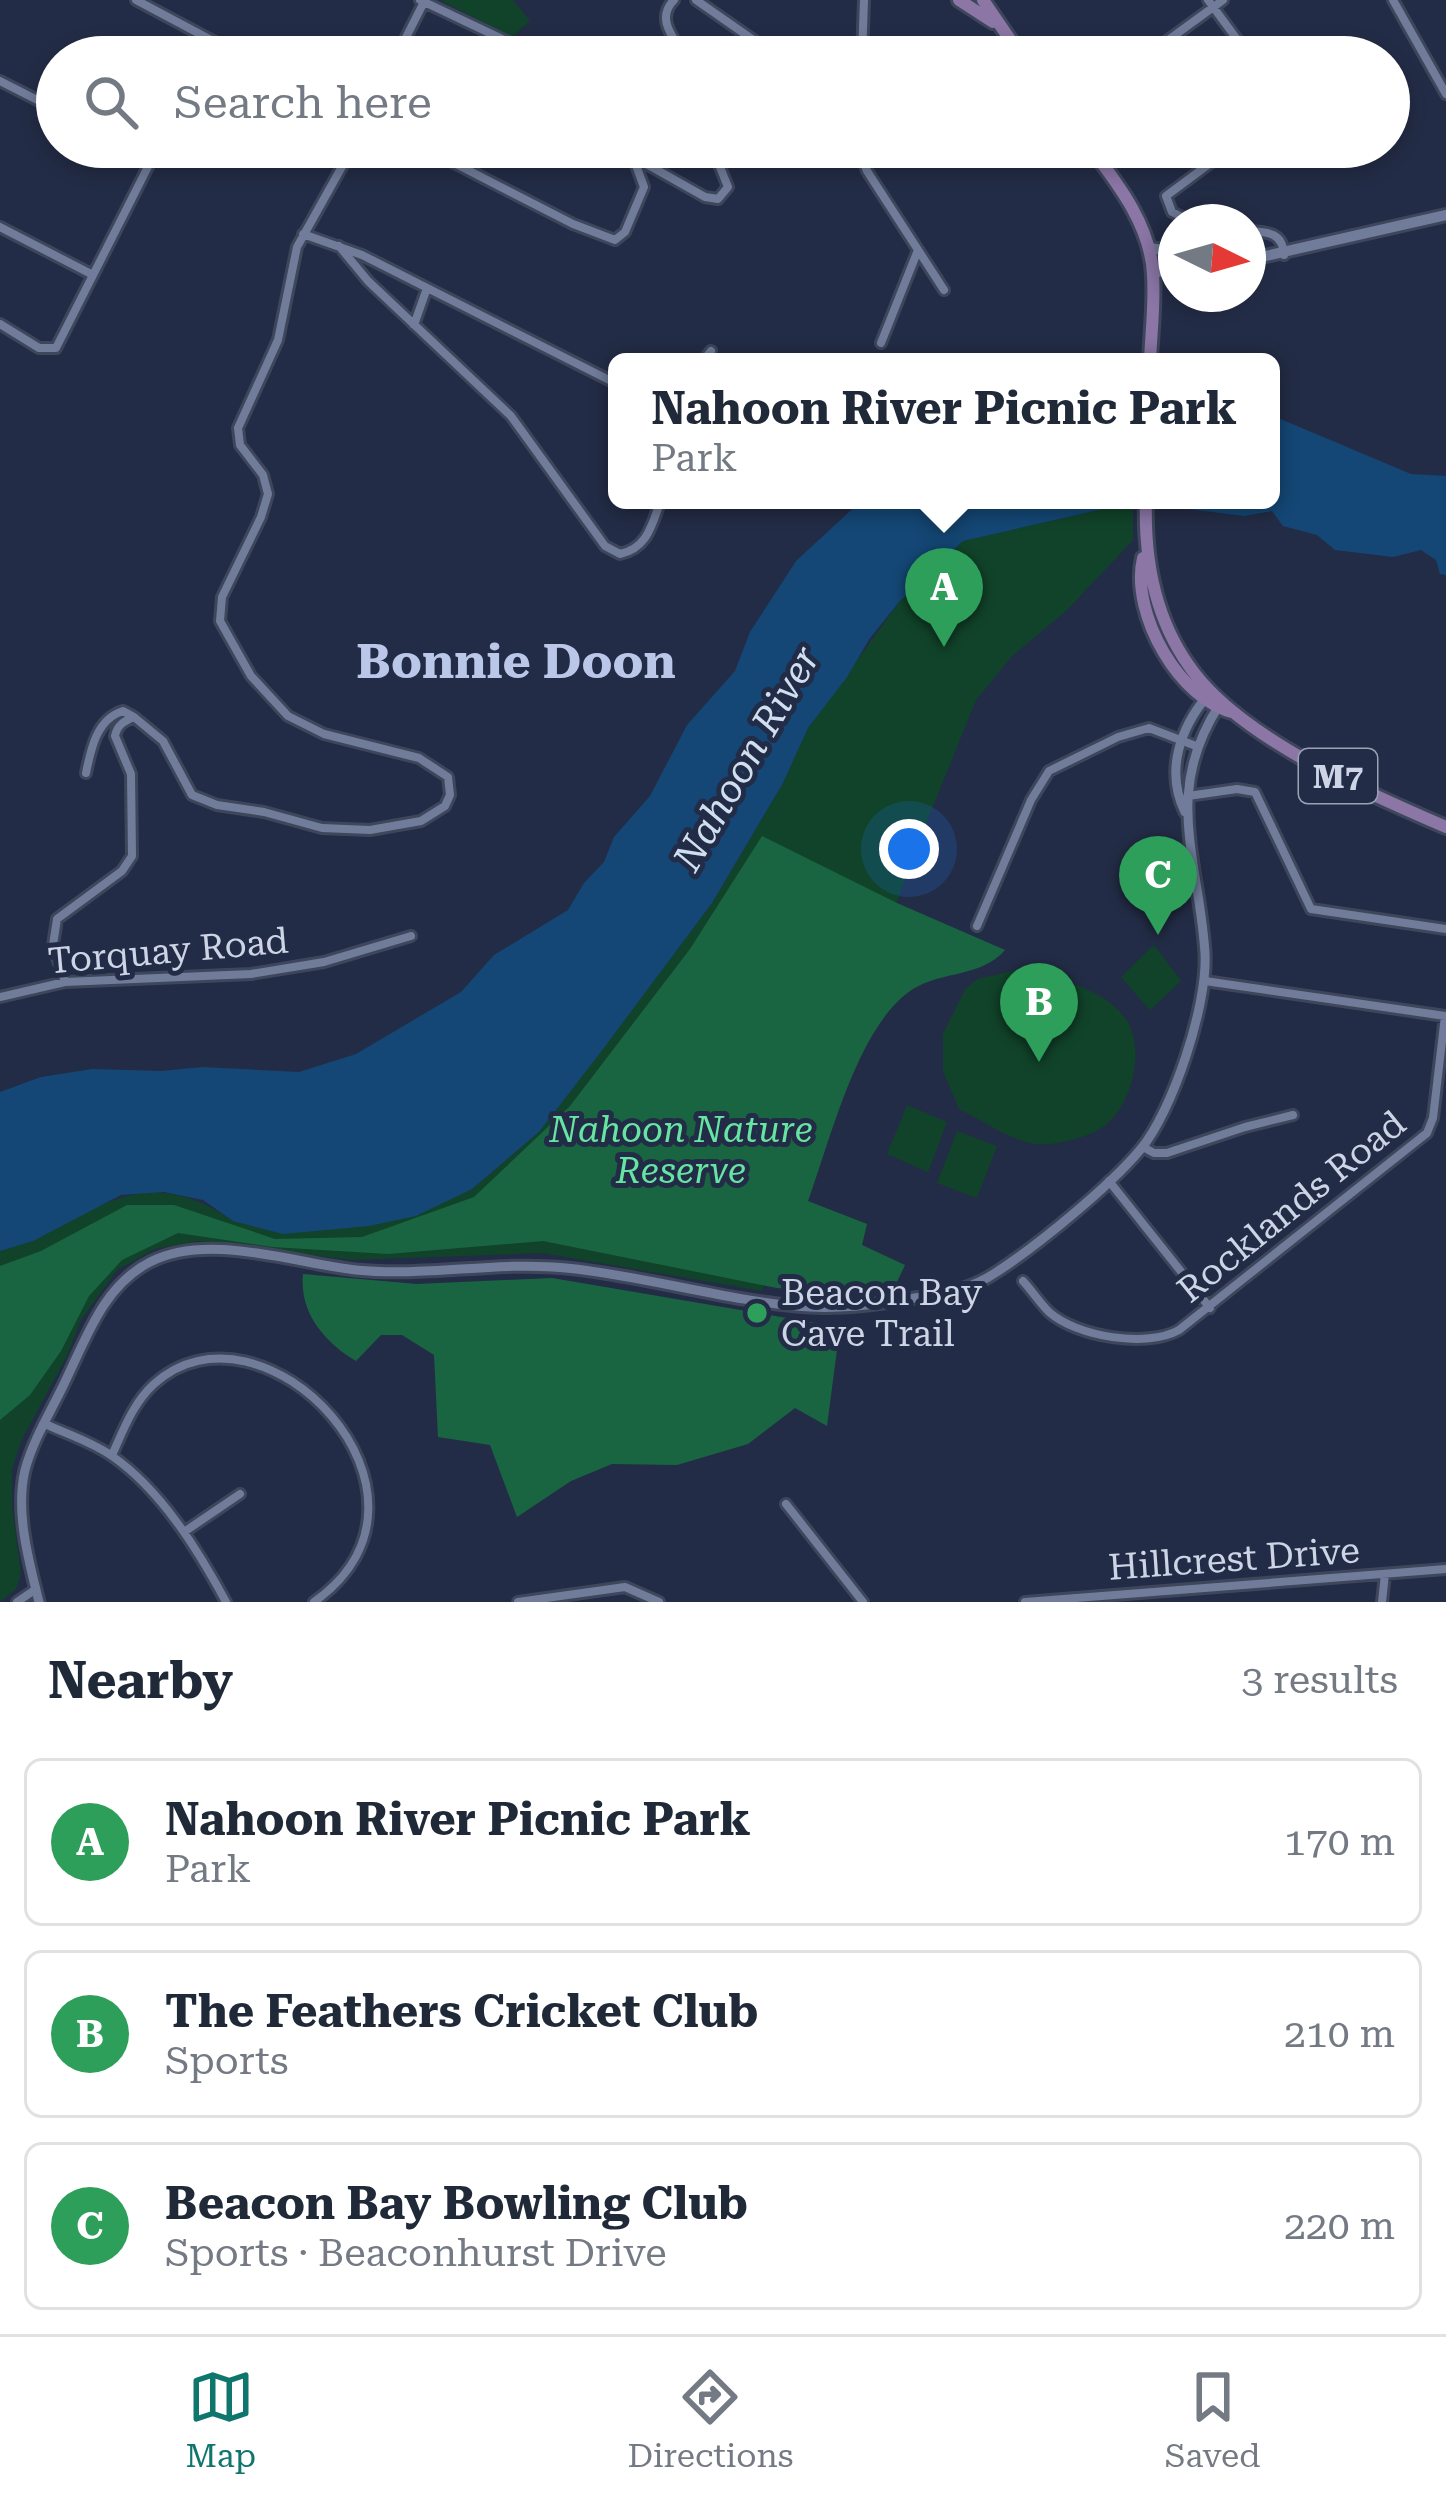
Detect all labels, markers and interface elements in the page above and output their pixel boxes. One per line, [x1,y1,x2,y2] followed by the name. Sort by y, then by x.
[36,36,1410,168] search box
[78,69,144,135] icon: search
[174,76,432,129] text: Search here
[1158,204,1266,312] north arrow
[608,353,1280,509] popup
[651,382,1237,435] text: Nahoon River Picnic Park
[651,435,737,481] text: Park
[905,548,983,647] pin: A
[356,634,676,690] district label: Bonnie Doon
[664,638,830,880] water label: Nahoon River
[1299,749,1377,803] road number: M7
[879,819,939,879] your location
[1119,836,1197,935] pin: C
[46,920,290,982] street label: Torquay Road
[1000,963,1078,1062] pin: B
[1170,1102,1414,1311] street label: Rocklands Road
[548,1109,813,1192] park label: Nahoon Nature Reserve
[781,1272,983,1355] place label: Beacon Bay Cave Trail
[744,1300,770,1326] marker: Beacon Bay Cave Trail
[1107,1529,1361,1589] street label: Hillcrest Drive
[48,1651,233,1710] text: Nearby
[1241,1657,1398,1703] text: 3 results
[165,1793,751,1846] text: Nahoon River Picnic Park
[76,1819,104,1865] text: A
[1284,1819,1395,1865] text: 170 m
[165,1846,251,1892] text: Park
[165,1985,758,2038] text: The Feathers Cricket Club
[76,2011,104,2057] text: B
[1284,2011,1395,2057] text: 210 m
[165,2038,288,2084] text: Sports
[165,2177,748,2230] text: Beacon Bay Bowling Club
[76,2203,104,2249] text: C
[1284,2203,1395,2249] text: 220 m
[165,2230,667,2276] text: Sports · Beaconhurst Drive
[186,2364,256,2475] tab: Map
[627,2364,793,2475] tab: Directions
[1165,2364,1260,2475] tab: Saved

